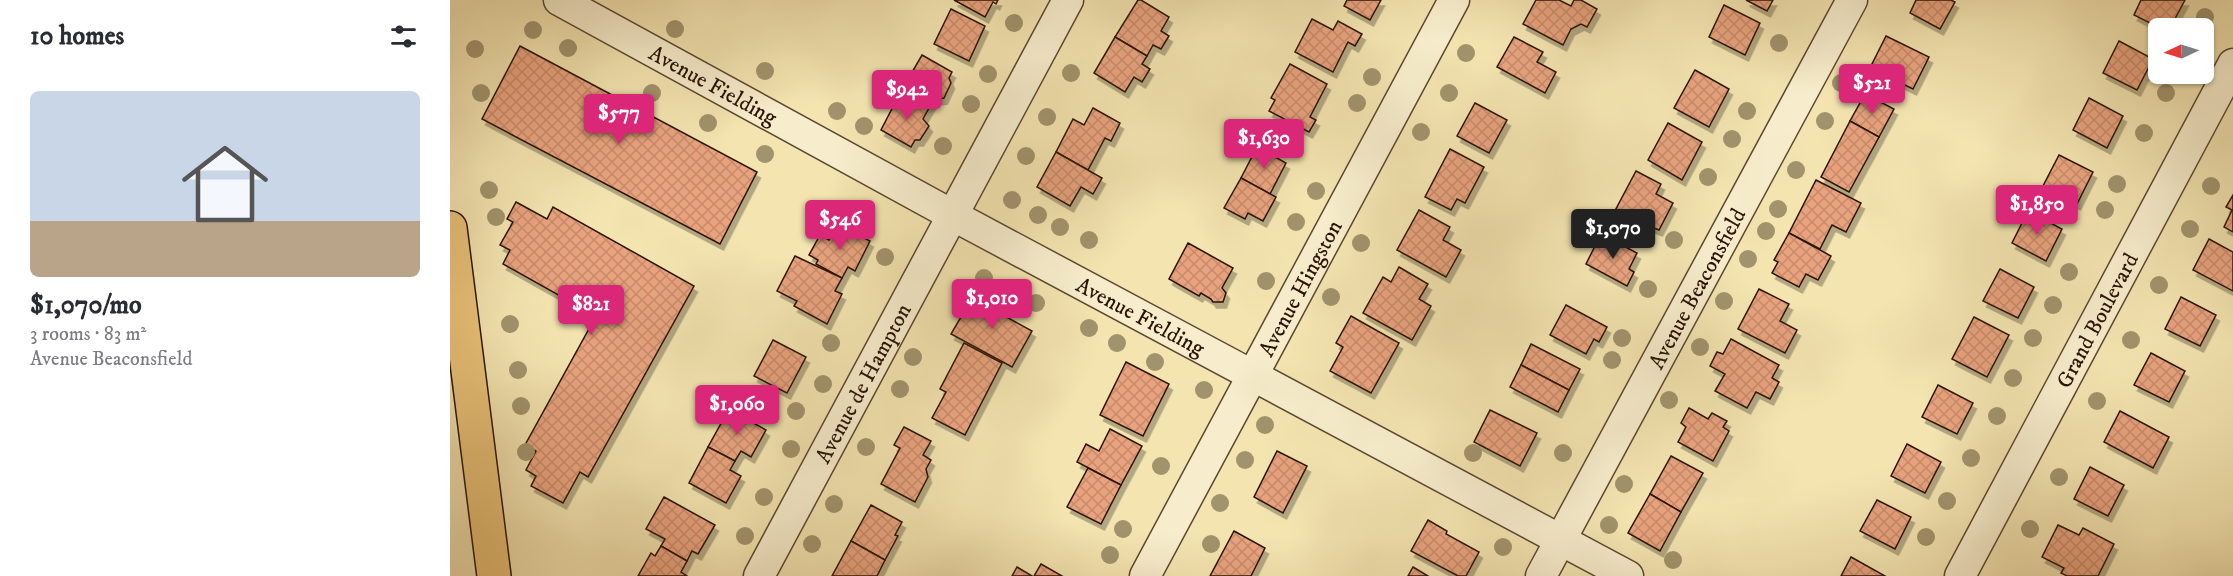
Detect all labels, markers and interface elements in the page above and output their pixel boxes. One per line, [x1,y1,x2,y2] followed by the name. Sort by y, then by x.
[2148,18,2214,84] north arrow
[2148,18,2214,84] map controls
[30,20,124,53] text: 10 homes
[387,20,420,53] icon: filters
[644,40,782,132] street label: Avenue Fielding
[1836,64,1908,115] pin: $521
[871,70,943,121] pin: $942
[1853,71,1891,96] text: $521
[886,77,928,102] text: $942
[583,94,655,145] pin: $577
[598,101,640,126] text: $577
[1215,119,1313,170] pin: $1,630
[1238,126,1290,151] text: $1,630
[171,130,279,238] icon: home
[1988,185,2086,236] pin: $1,850
[2010,192,2064,217] text: $1,850
[804,200,876,251] pin: $546
[1643,204,1752,374] street label: Avenue Beaconsfield
[819,207,861,232] text: $546
[1564,209,1662,260] pin: $1,070
[1253,215,1349,362] street label: Avenue Hingston
[1585,216,1641,241] text: $1,070
[2051,249,2145,393] street label: Grand Boulevard
[1071,272,1209,363] street label: Avenue Fielding
[943,279,1041,330] pin: $1,010
[555,285,627,336] pin: $821
[966,286,1018,311] text: $1,010
[30,289,142,322] text: $1,070/mo
[572,292,610,317] text: $821
[810,299,918,468] street label: Avenue de Hampton
[30,322,146,347] text: 3 rooms · 83 m²
[30,347,192,372] text: Avenue Beaconsfield
[688,385,786,436] pin: $1,060
[709,392,765,417] text: $1,060

